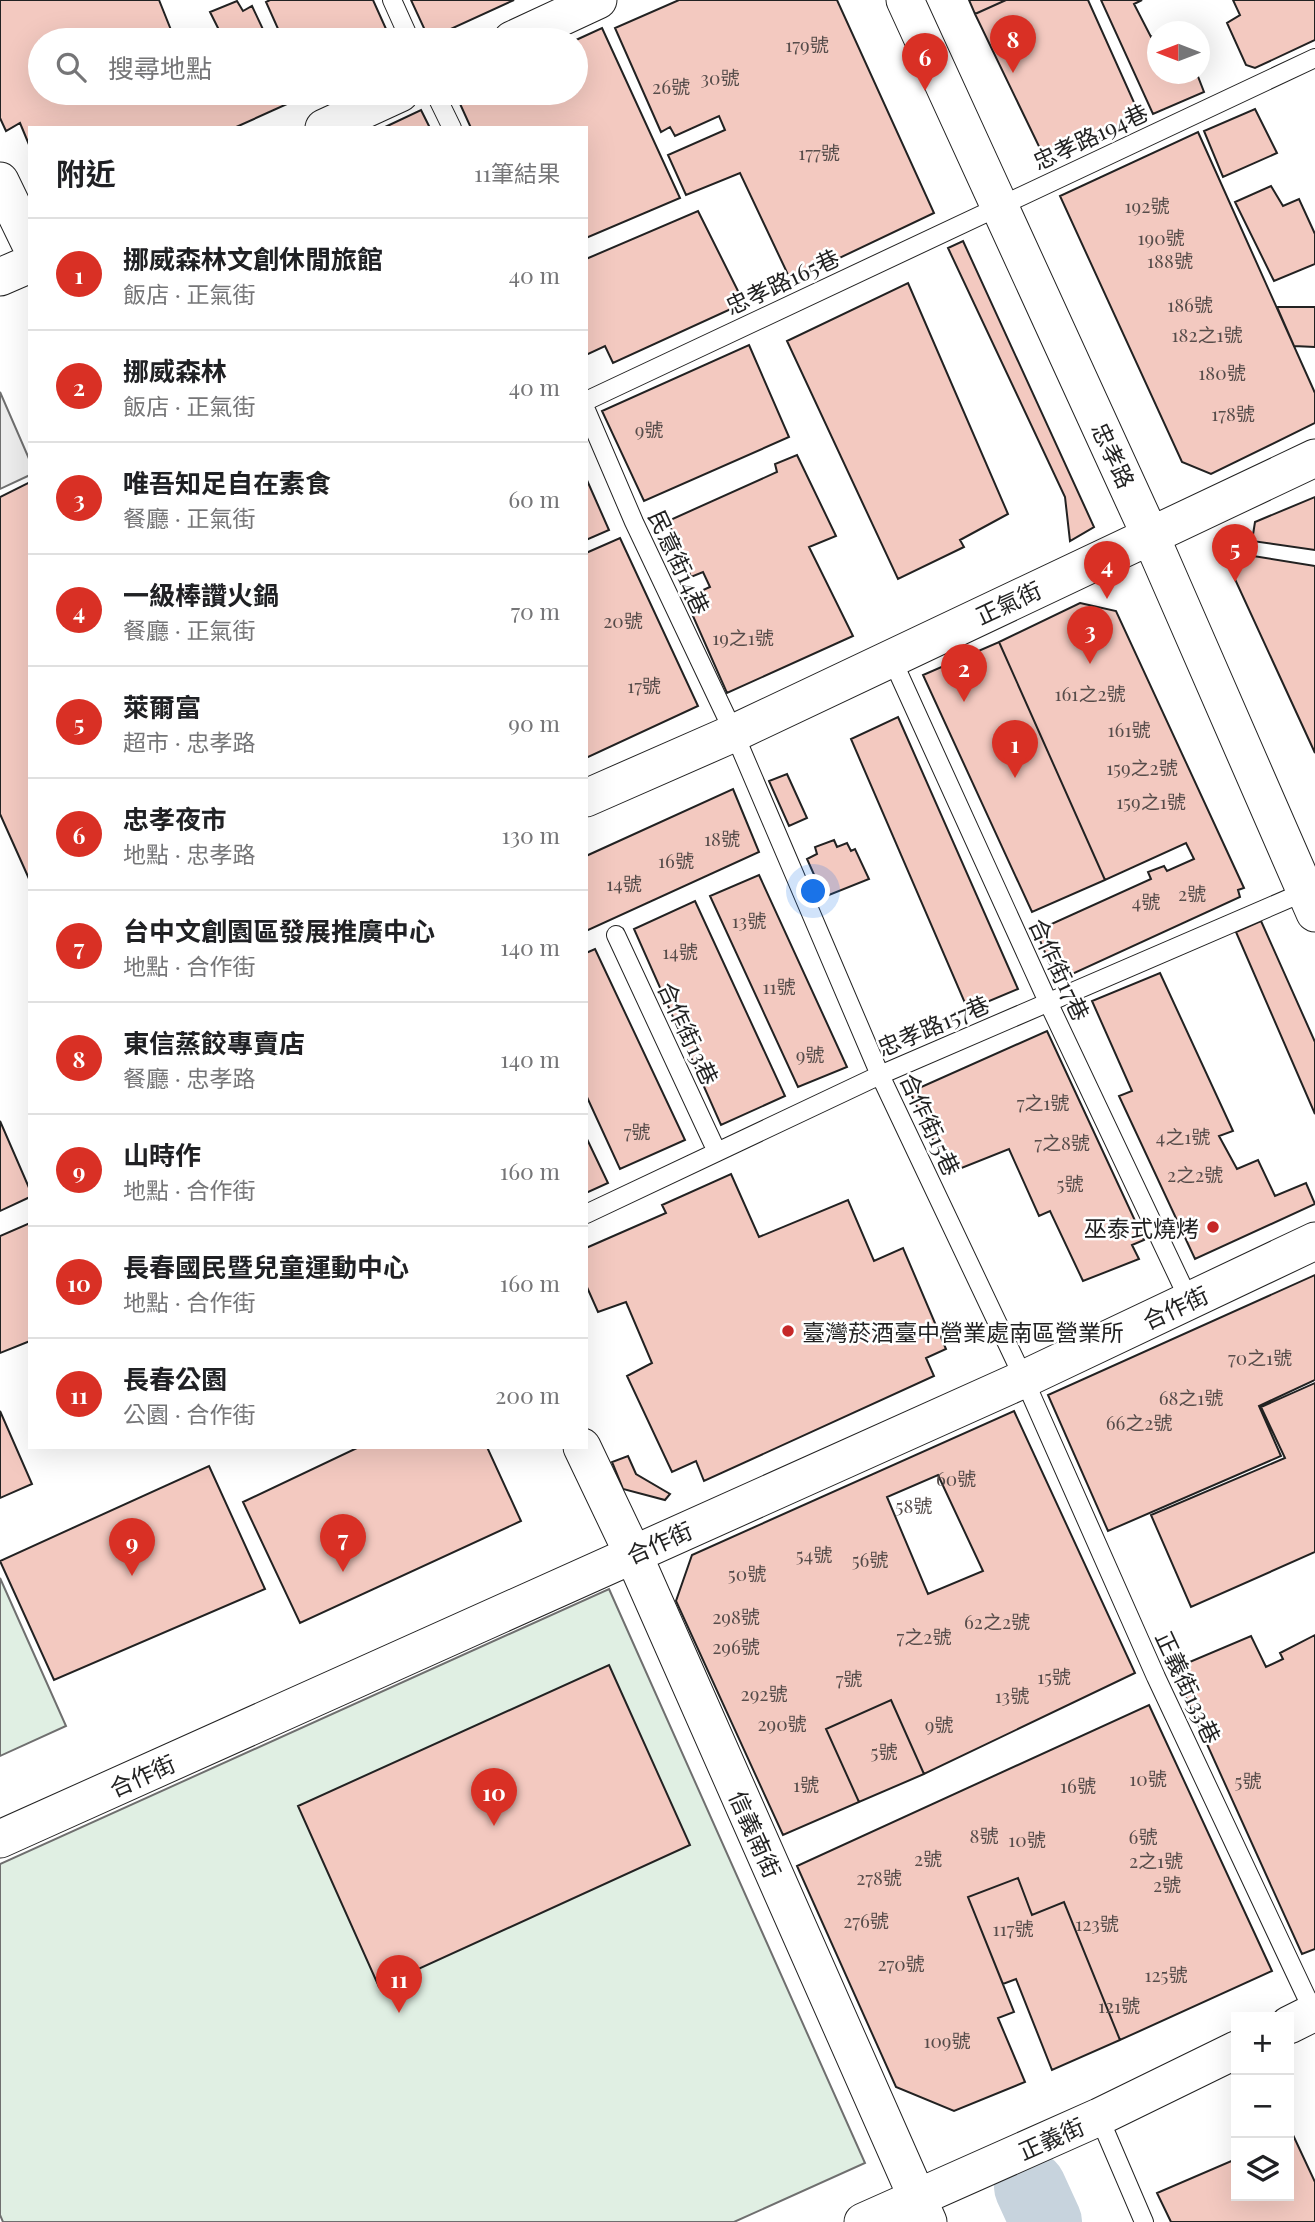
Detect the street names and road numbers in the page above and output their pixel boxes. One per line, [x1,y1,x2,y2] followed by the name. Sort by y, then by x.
[1027,96,1153,176] street label: 忠孝路194巷
[720,241,844,321] street label: 忠孝路165巷
[1085,417,1143,493] street label: 忠孝路
[642,505,718,619] street label: 民意街14巷
[970,573,1046,631] street label: 正氣街
[1023,913,1097,1025] street label: 合作街17巷
[652,976,726,1090] street label: 合作街13巷
[872,987,994,1063] street label: 忠孝路157巷
[894,1068,968,1180] street label: 合作街15巷
[1137,1278,1213,1336] street label: 合作街
[621,1514,697,1570] street label: 合作街
[1149,1626,1229,1748] street label: 正義街133巷
[104,1747,180,1803] street label: 合作街
[723,1786,789,1882] street label: 信義南街
[1013,2110,1089,2166] street label: 正義街

